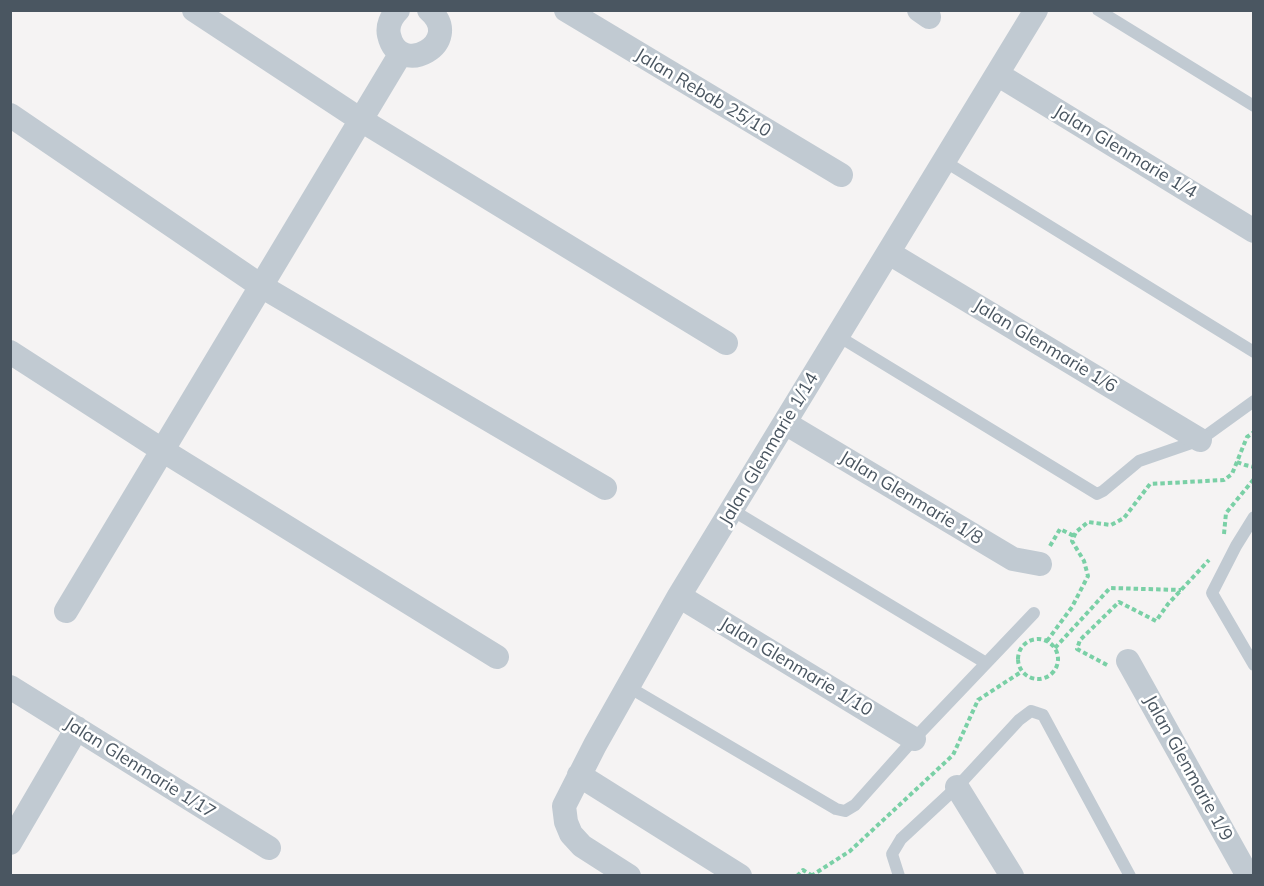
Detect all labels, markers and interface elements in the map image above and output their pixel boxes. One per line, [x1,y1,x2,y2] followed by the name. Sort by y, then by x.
[631,44,775,142] street label: Jalan Rebab 25/10
[1049,101,1201,203] street label: Jalan Glenmarie 1/4
[969,295,1121,397] street label: Jalan Glenmarie 1/6
[715,369,823,529] street label: Jalan Glenmarie 1/14
[835,447,987,549] street label: Jalan Glenmarie 1/8
[716,613,876,721] street label: Jalan Glenmarie 1/10
[1139,691,1237,845] street label: Jalan Glenmarie 1/9
[60,713,220,823] street label: Jalan Glenmarie 1/17

